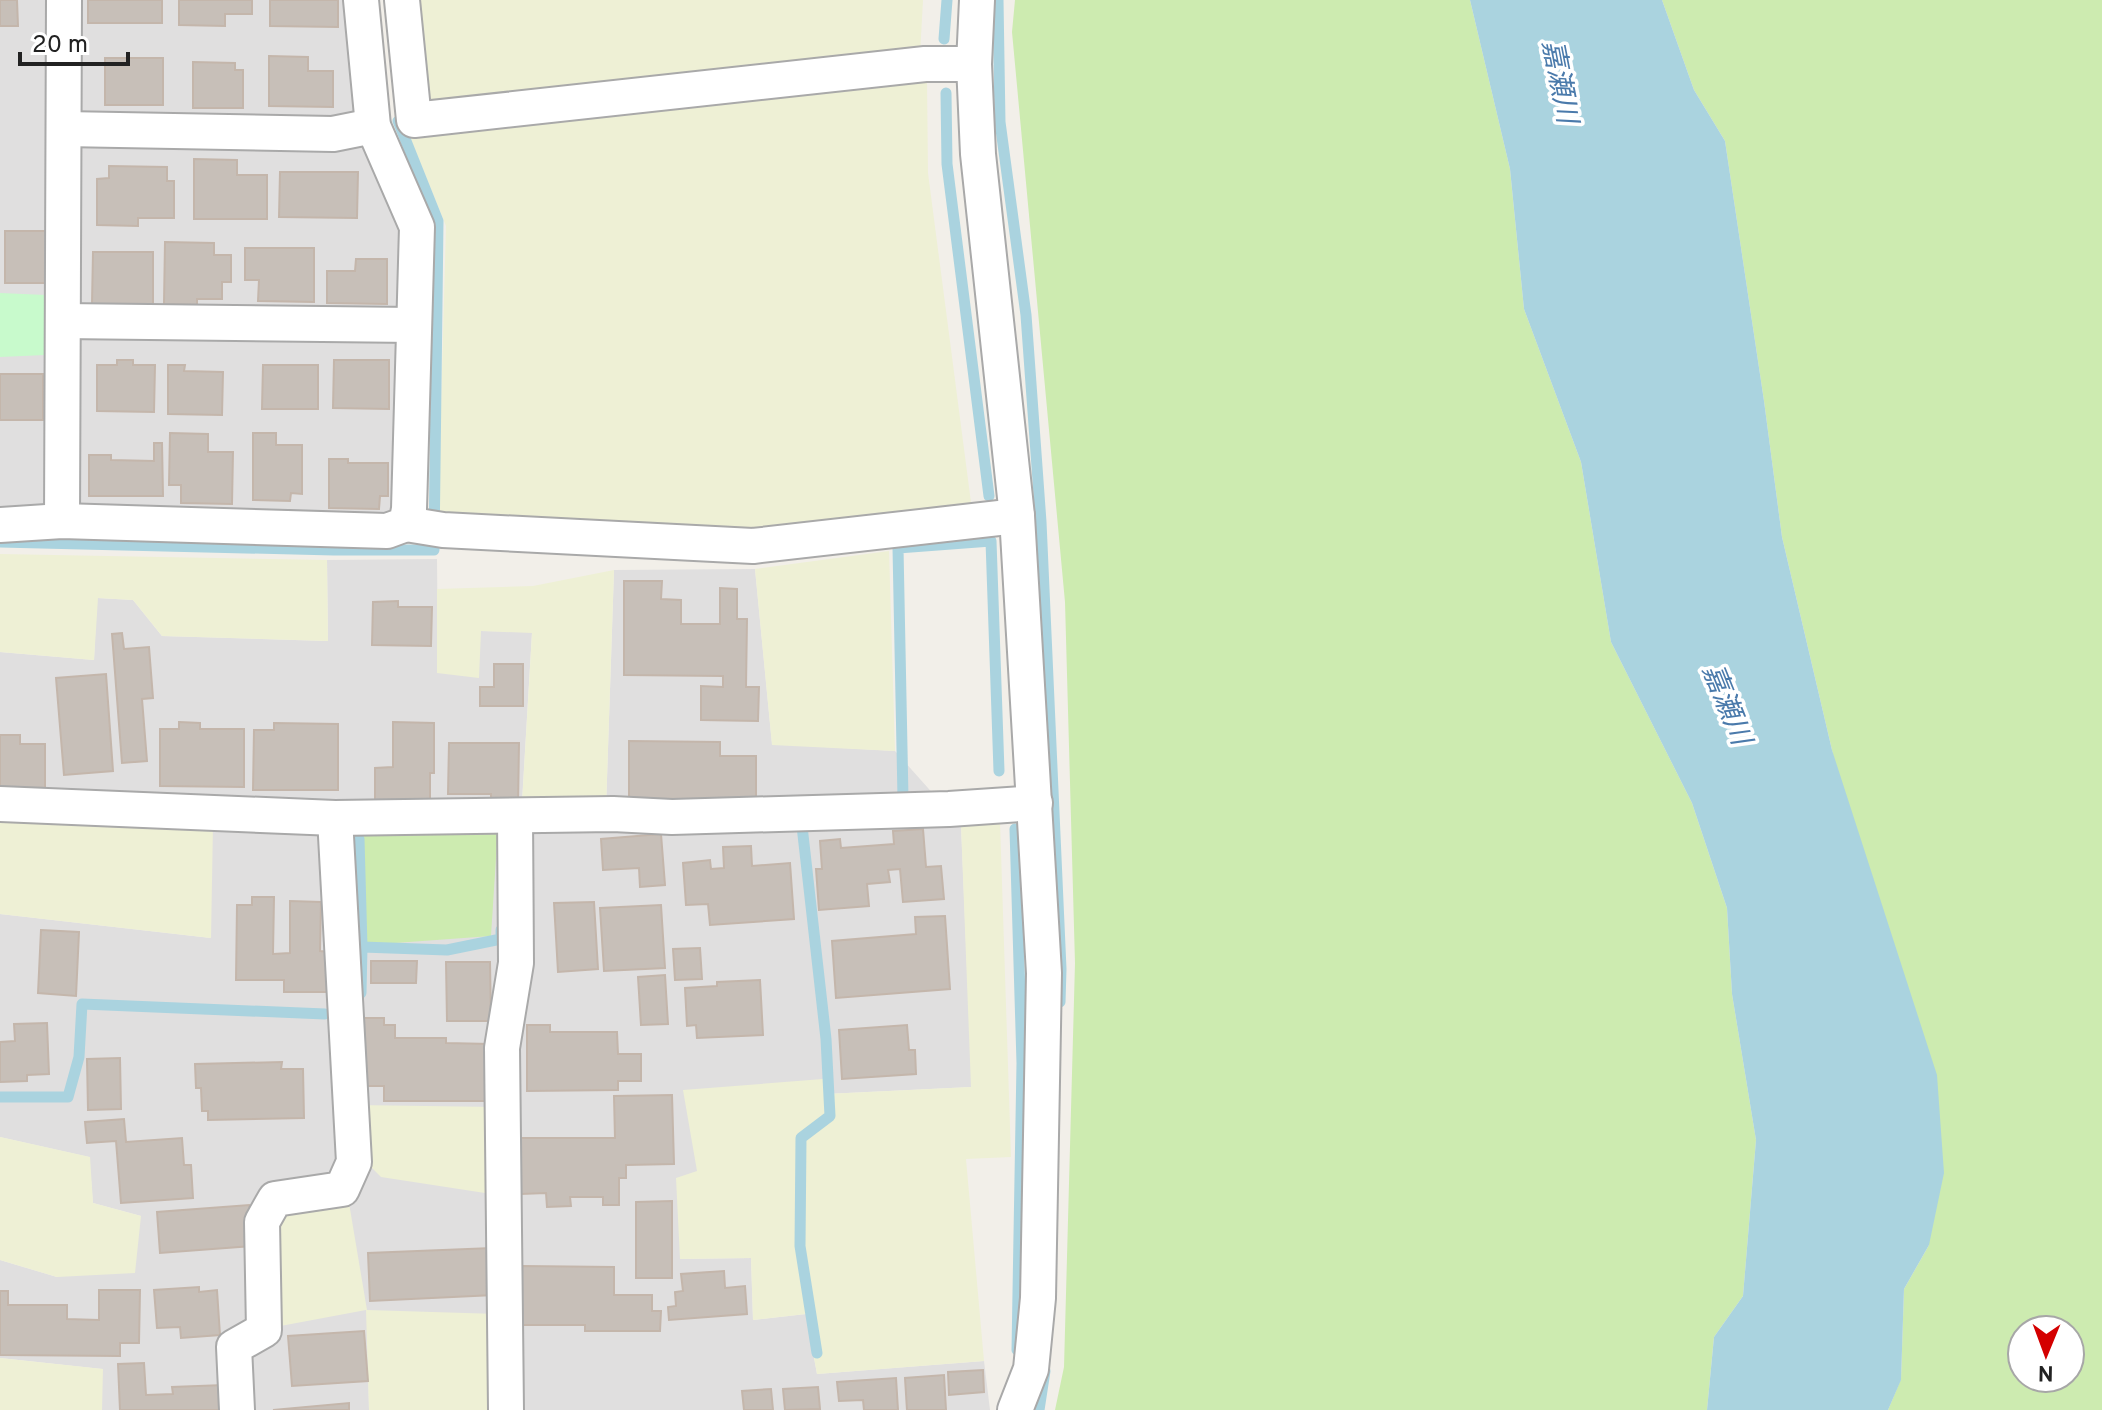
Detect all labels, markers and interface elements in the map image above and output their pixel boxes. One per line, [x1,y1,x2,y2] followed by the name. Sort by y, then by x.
[20,16,128,66] scale bar
[32,31,88,61] text: 20 m
[1532,37,1584,130] water label: 嘉瀬川
[1693,659,1759,753] water label: 嘉瀬川
[2006,1314,2086,1394] north arrow
[2038,1358,2054,1385] text: N

